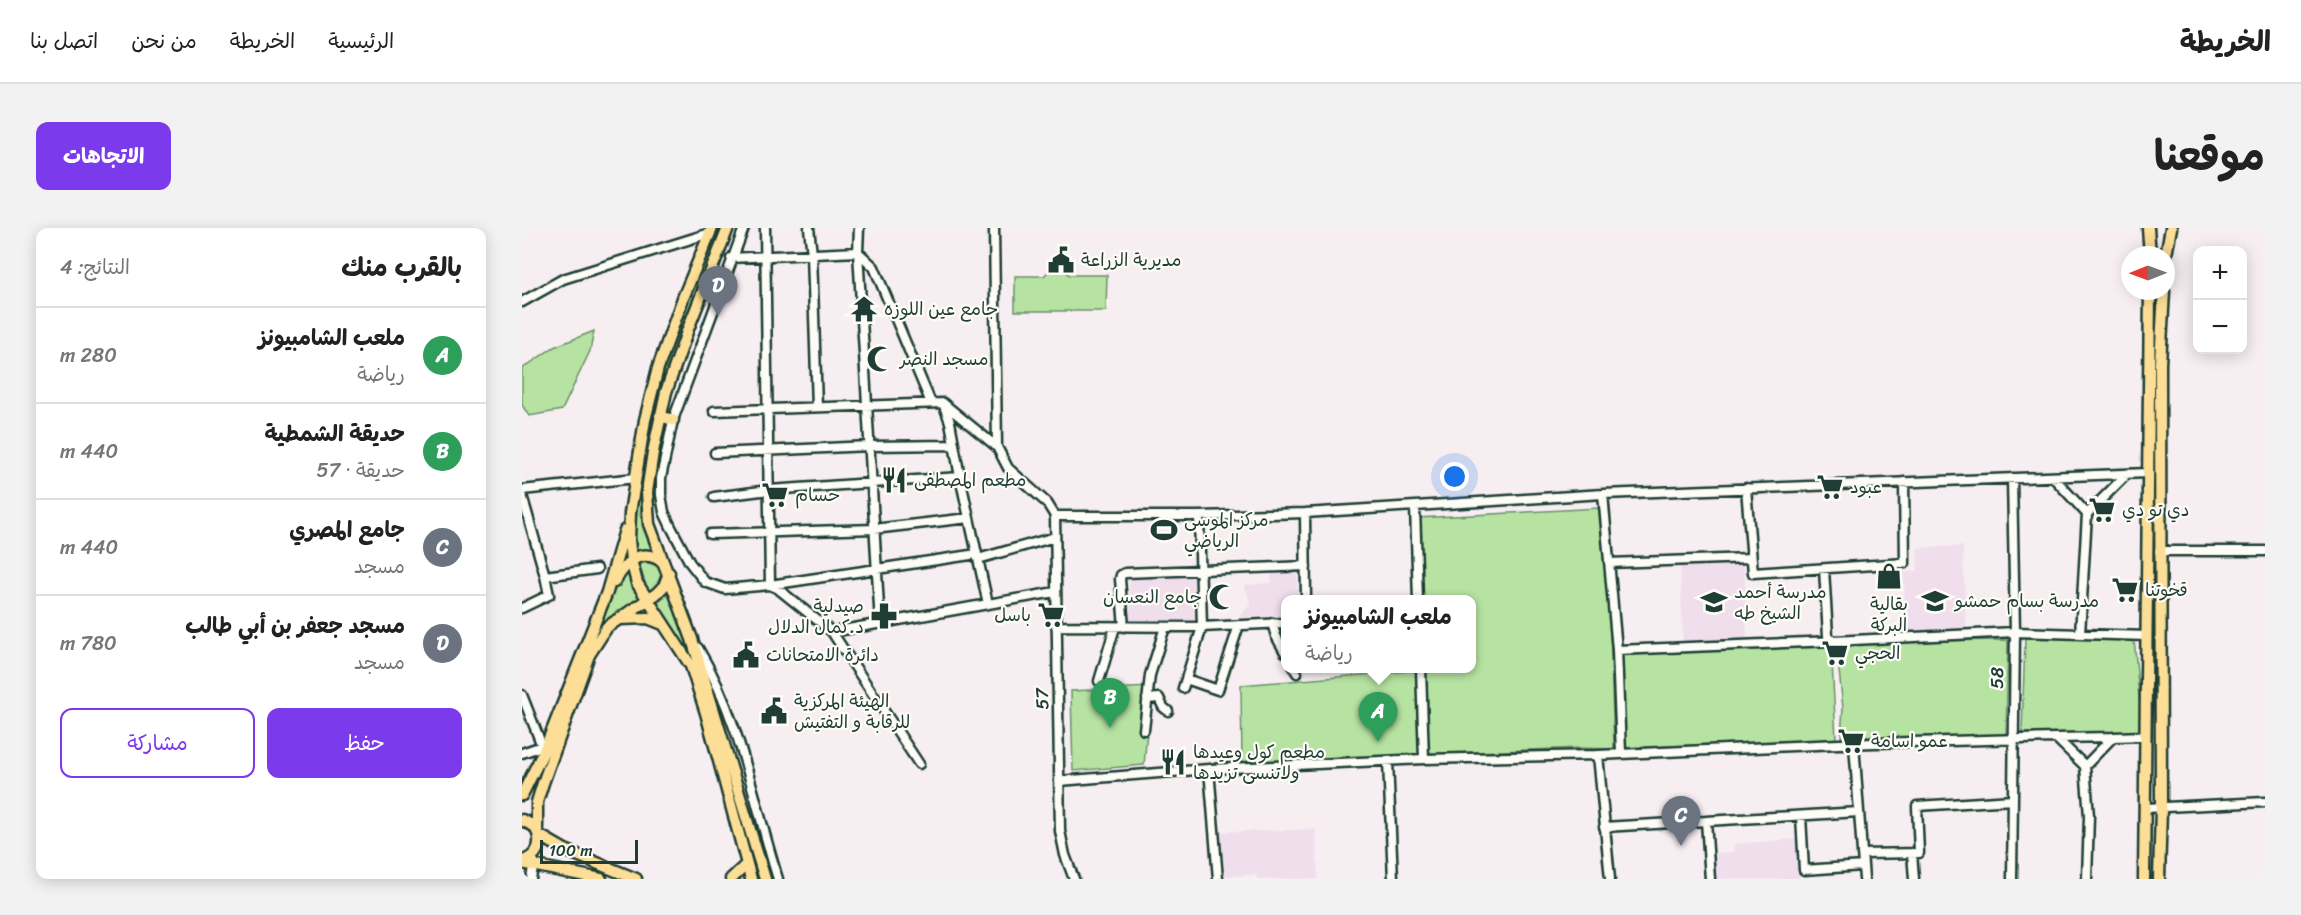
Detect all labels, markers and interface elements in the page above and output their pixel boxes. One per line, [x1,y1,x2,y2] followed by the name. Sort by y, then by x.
[2180,17,2271,66] text: الخريطة
[30,22,98,60] text: اتصل بنا
[131,22,197,60] text: من نحن
[230,22,295,60] text: الخريطة
[328,22,394,60] text: الرئيسية
[2154,119,2265,193] text: موقعنا
[36,122,171,190] button: الاتجاهات
[341,244,462,290] text: بالقرب منك
[1081,244,1181,276] place label: مديرية الزراعة
[1046,245,1076,275] public building icon: مديرية الزراعة
[2121,246,2175,300] north arrow
[2193,246,2247,354] map controls
[2193,246,2247,300] button: +
[60,250,130,285] text: النتائج: 4
[698,266,738,316] pin: D
[884,293,998,325] place label: جامع عين اللوزه
[849,294,879,324] temple icon: جامع عين اللوزه
[2193,300,2247,354] button: −
[258,318,405,357] text: ملعب الشامبيونز
[60,338,117,373] text: 280 m
[436,338,449,373] text: A
[898,343,988,375] place label: مسجد النصر
[865,344,895,374] mosque icon: مسجد النصر
[357,357,405,392] text: رياضة
[264,414,405,453] text: حديقة الشمطية
[60,434,118,469] text: 440 m
[436,434,449,469] text: B
[317,453,405,488] text: حديقة · 57
[1440,462,1469,491] your location
[914,464,1026,496] place label: مطعم المصطفى
[879,465,909,495] restaurant icon: مطعم المصطفى
[1850,471,1882,503] place label: عبود
[1815,472,1845,502] supermarket icon: عبود
[795,479,840,511] place label: حسام
[760,480,790,510] supermarket icon: حسام
[2122,494,2189,526] place label: دي تو دي
[2087,495,2117,525] supermarket icon: دي تو دي
[1184,504,1269,557] place label: مركز الموسى الرياضي
[289,510,405,549] text: جامع المصري
[1149,515,1179,545] sports icon: مركز الموسى الرياضي
[60,530,118,565] text: 440 m
[436,530,449,565] text: C
[354,549,405,584] text: مسجد
[1874,561,1904,591] shop icon: بقالية البركة
[2145,574,2188,606] place label: قخوتنا
[2110,575,2140,605] supermarket icon: قخوتنا
[1734,576,1827,629] place label: مدرسة أحمد الشيخ طه
[1103,581,1202,613] place label: جامع النعسان
[1207,582,1237,612] mosque icon: جامع النعسان
[1953,585,2099,617] place label: مدرسة بسام حمشو
[1920,586,1950,616] school or university icon: مدرسة بسام حمشو
[1699,587,1729,617] school or university icon: مدرسة أحمد الشيخ طه
[1870,588,1908,641] place label: بقالية البركة
[768,590,864,643] place label: صيدلية د.كمال الدلال
[1281,595,1476,673] popup
[1305,597,1452,636] text: ملعب الشامبيونز
[994,599,1031,631] place label: باسل
[1036,600,1066,630] supermarket icon: باسل
[869,601,899,631] pharmacy icon: صيدلية د.كمال الدلال
[185,606,405,645] text: مسجد جعفر بن أبي طالب
[60,626,117,661] text: 780 m
[437,626,448,661] text: D
[1305,636,1353,671] text: رياضة
[1855,637,1900,669] place label: الحجي
[1820,638,1850,668] supermarket icon: الحجي
[766,639,879,671] place label: دائرة الامتحانات
[731,640,761,670] public building icon: دائرة الامتحانات
[354,645,405,680] text: مسجد
[1981,667,2013,689] street label: 58
[1090,678,1130,728] pin: B
[794,685,910,738] place label: الهيئة المركزية للرقابة و التفتيش
[1026,686,1058,710] street label: 57
[1358,692,1398,742] pin: A
[759,696,789,726] public building icon: الهيئة المركزية للرقابة و التفتيش
[60,708,255,778] button: مشاركة
[267,708,462,778] button: حفظ
[1871,725,1948,757] place label: عمو اسامة
[1836,726,1866,756] supermarket icon: عمو اسامة
[1193,736,1325,789] place label: مطعم كول وعيدها ولاتنسى تزيدها
[1158,747,1188,777] restaurant icon: مطعم كول وعيدها ولاتنسى تزيدها
[1662,796,1700,846] pin: C
[549,836,593,865] text: 100 m
[540,837,638,864] scale bar

